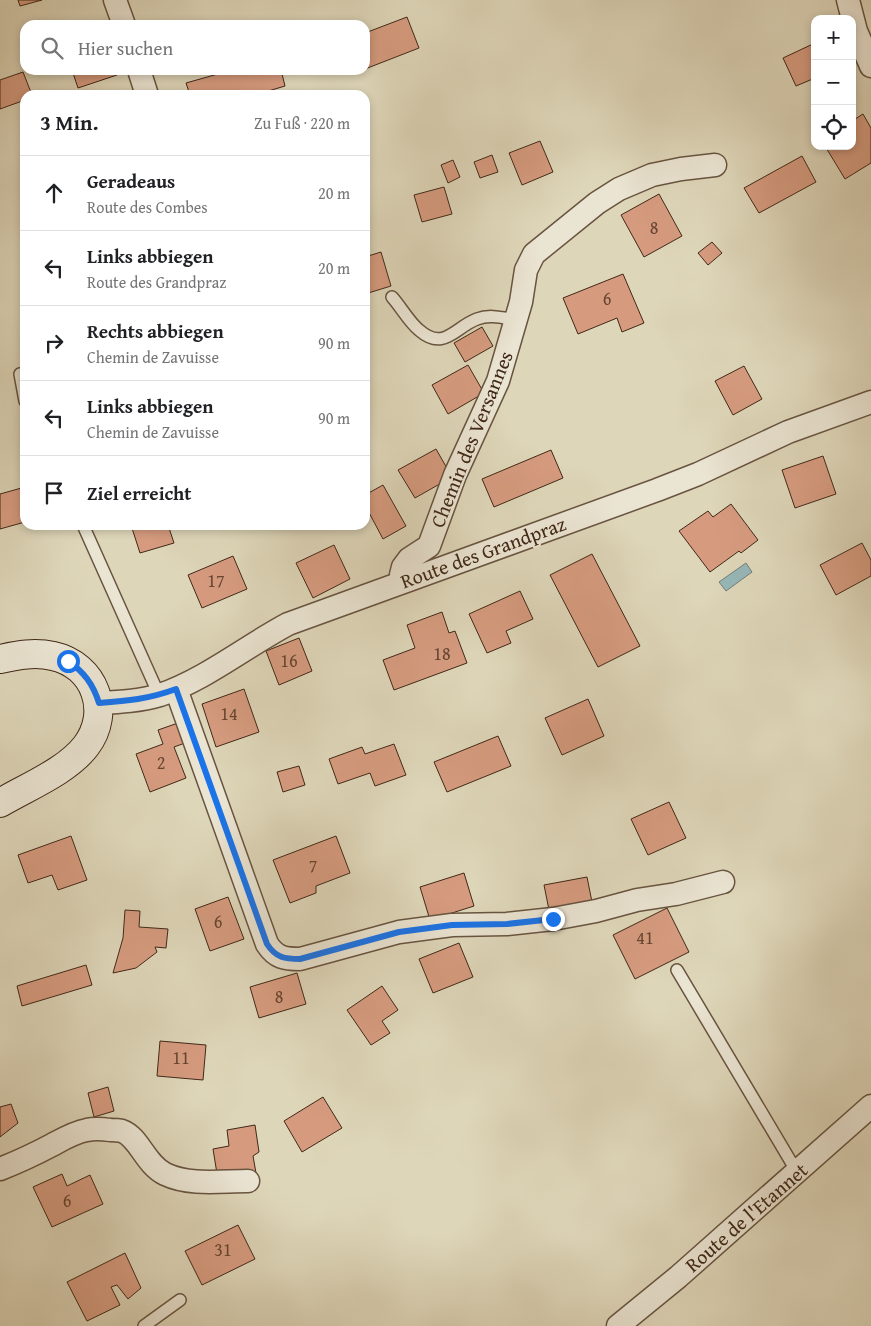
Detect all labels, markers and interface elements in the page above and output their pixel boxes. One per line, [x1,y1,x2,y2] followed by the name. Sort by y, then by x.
[811,15,856,150] map controls
[811,15,856,60] button: +
[20,20,370,75] search box
[38,34,66,62] icon: search
[78,34,173,62] text: Hier suchen
[811,60,856,105] button: −
[811,105,856,150] button: locate
[40,107,98,138] text: 3 Min.
[254,111,350,135] text: Zu Fuß · 220 m
[87,167,175,195] text: Geradeaus
[40,179,68,207] icon: ahead
[318,181,350,205] text: 20 m
[87,195,208,219] text: Route des Combes
[650,214,658,241] house number: 8
[87,242,213,270] text: Links abbiegen
[40,254,68,282] icon: left
[318,256,350,280] text: 20 m
[87,270,226,294] text: Route des Grandpraz
[603,285,611,312] house number: 6
[87,317,224,345] text: Rechts abbiegen
[40,329,68,357] icon: right
[318,331,350,355] text: 90 m
[87,345,219,369] text: Chemin de Zavuisse
[422,346,520,532] street label: Chemin des Versannes
[87,392,213,420] text: Links abbiegen
[40,404,68,432] icon: left
[318,406,350,430] text: 90 m
[87,420,219,444] text: Chemin de Zavuisse
[40,479,68,507] icon: arrive
[87,479,191,507] text: Ziel erreicht
[396,509,570,595] street label: Route des Grandpraz
[207,567,225,594] house number: 17
[433,640,451,667] house number: 18
[280,647,298,674] house number: 16
[57,650,80,673] route start
[220,700,238,727] house number: 14
[157,749,165,776] house number: 2
[309,852,317,879] house number: 7
[214,908,222,935] house number: 6
[542,908,565,931] route end
[636,924,654,951] house number: 41
[275,983,283,1010] house number: 8
[172,1044,190,1071] house number: 11
[678,1155,814,1279] street label: Route de l'Etannet
[63,1187,71,1214] house number: 6
[214,1236,232,1263] house number: 31

